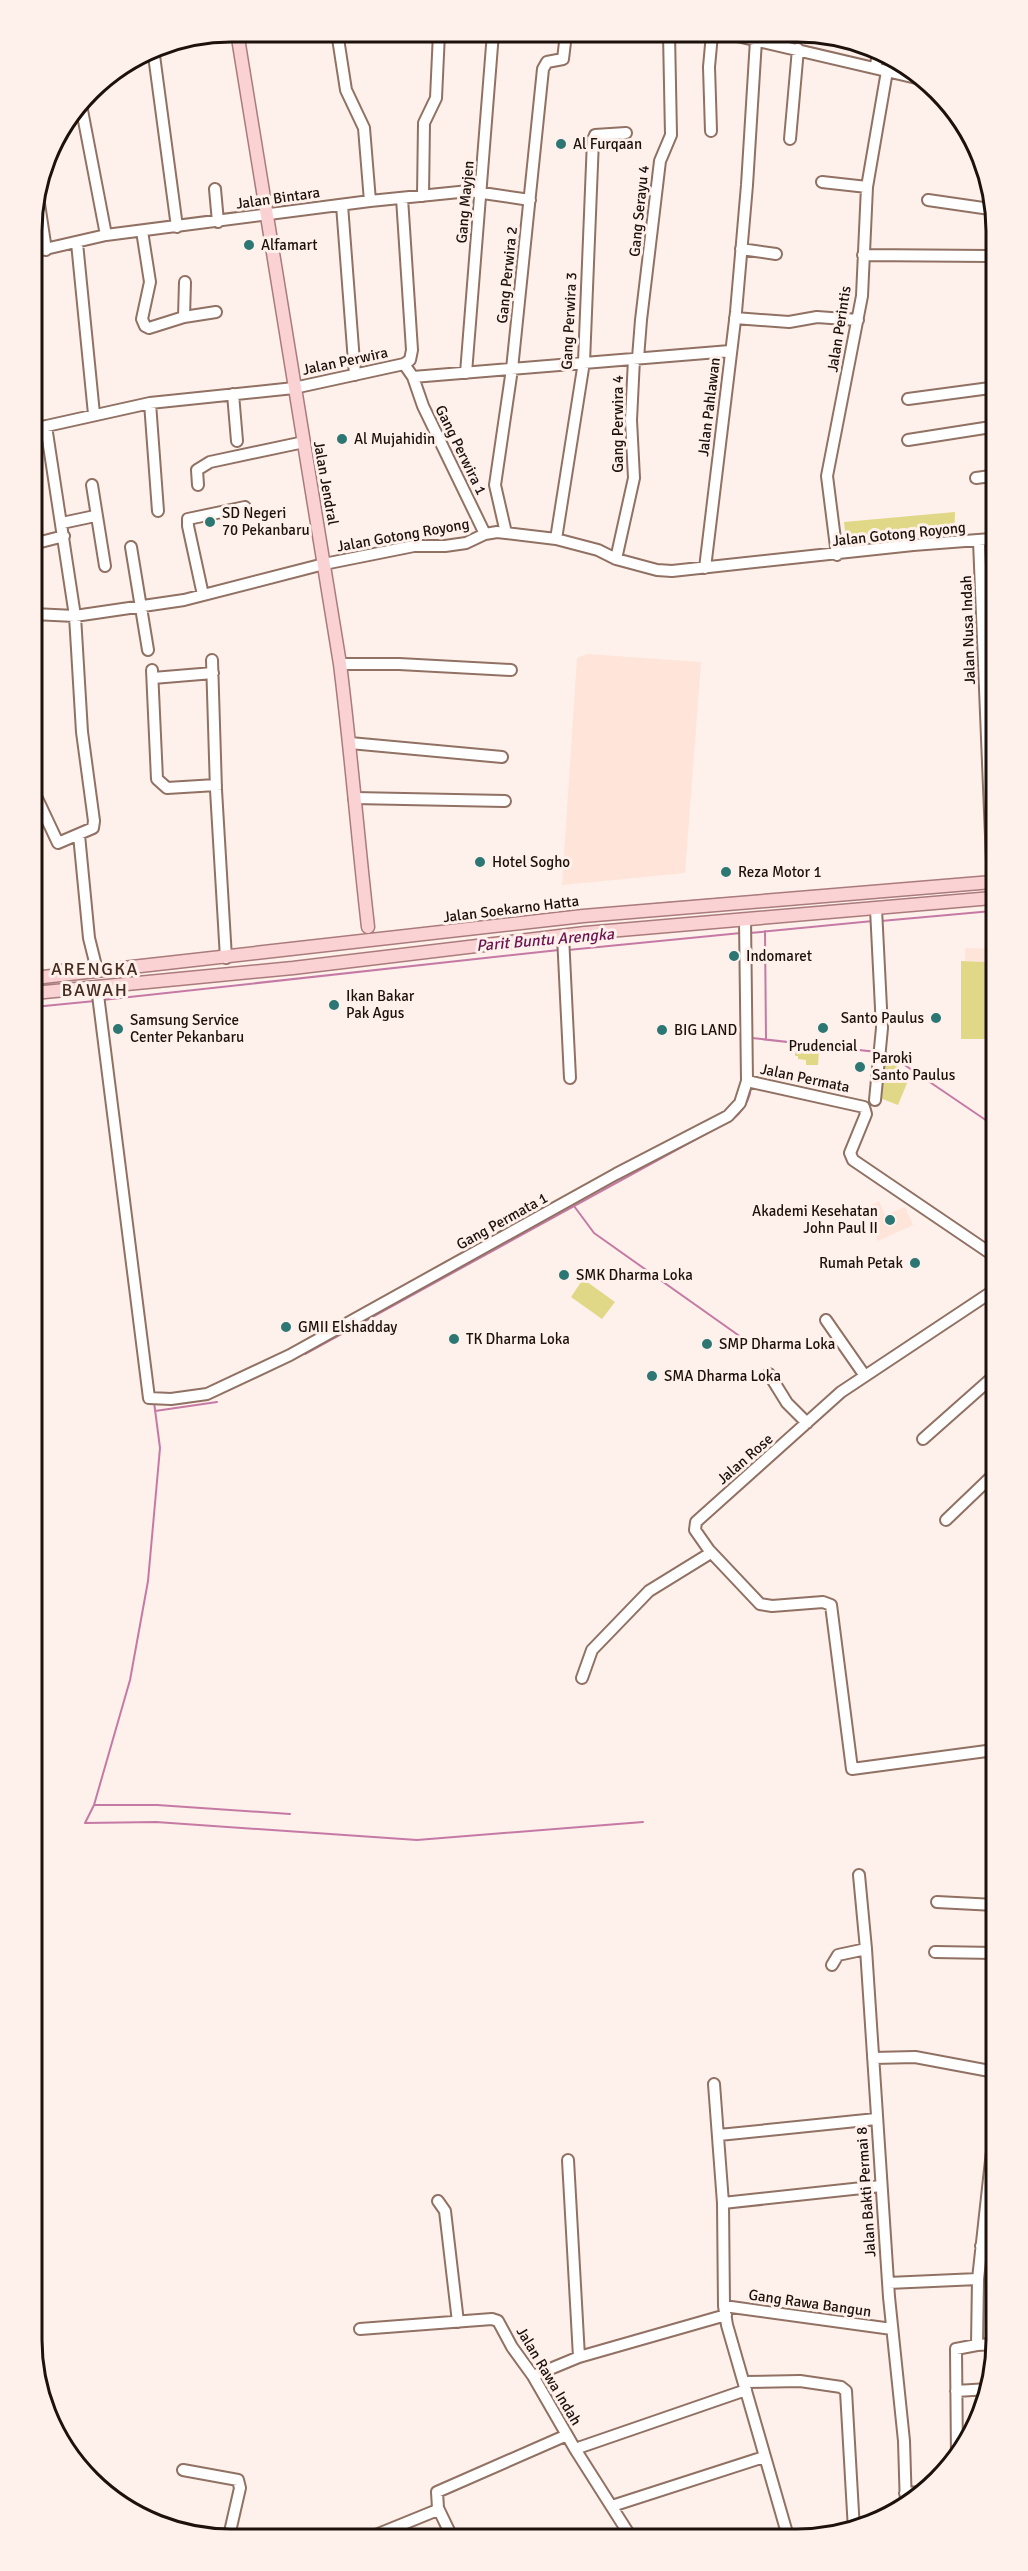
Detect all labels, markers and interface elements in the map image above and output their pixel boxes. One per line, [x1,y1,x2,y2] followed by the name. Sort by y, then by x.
[573,135,642,153] place label: Al Furqaan
[554,137,568,151] marker: Al Furqaan
[452,160,478,244] street label: Gang Mayjen
[625,164,653,258] street label: Gang Serayu 4
[235,183,321,213] street label: Jalan Bintara
[493,226,521,324] street label: Gang Perwira 2
[261,236,318,254] place label: Alfamart
[242,238,256,252] marker: Alfamart
[557,272,581,370] street label: Gang Perwira 3
[823,284,855,373] street label: Jalan Perintis
[301,343,389,379] street label: Jalan Perwira
[694,356,724,458] street label: Jalan Pahlawan
[609,375,627,473] street label: Gang Perwira 4
[432,402,490,498] street label: Gang Perwira 1
[354,430,435,448] place label: Al Mujahidin
[335,432,349,446] marker: Al Mujahidin
[310,439,342,527] street label: Jalan Jendral
[222,504,310,539] place label: SD Negeri 70 Pekanbaru
[335,514,471,556] street label: Jalan Gotong Royong
[203,515,217,529] marker: SD Negeri 70 Pekanbaru
[831,518,967,550] street label: Jalan Gotong Royong
[957,575,979,685] street label: Jalan Nusa Indah
[492,853,570,871] place label: Hotel Sogho
[473,855,487,869] marker: Hotel Sogho
[738,863,822,881] place label: Reza Motor 1
[719,865,733,879] marker: Reza Motor 1
[442,892,580,926] street label: Jalan Soekarno Hatta
[475,924,616,956] water label: Parit Buntu Arengka
[746,947,812,965] place label: Indomaret
[727,949,741,963] marker: Indomaret
[51,958,139,1001] district label: ARENGKA BAWAH
[346,987,415,1022] place label: Ikan Bakar Pak Agus
[327,998,341,1012] marker: Ikan Bakar Pak Agus
[841,1009,924,1027] place label: Santo Paulus
[130,1011,244,1046] place label: Samsung Service Center Pekanbaru
[929,1011,943,1025] marker: Santo Paulus
[674,1021,737,1039] place label: BIG LAND
[816,1021,830,1035] marker: Prudencial
[111,1022,125,1036] marker: Samsung Service Center Pekanbaru
[655,1023,669,1037] marker: BIG LAND
[789,1037,857,1055] place label: Prudencial
[872,1049,956,1084] place label: Paroki Santo Paulus
[759,1060,851,1096] street label: Jalan Permata
[853,1060,867,1074] marker: Paroki Santo Paulus
[453,1189,551,1253] street label: Gang Permata 1
[752,1202,878,1237] place label: Akademi Kesehatan John Paul II
[883,1213,897,1227] marker: Akademi Kesehatan John Paul II
[819,1254,903,1272] place label: Rumah Petak
[908,1256,922,1270] marker: Rumah Petak
[576,1266,693,1284] place label: SMK Dharma Loka
[557,1268,571,1282] marker: SMK Dharma Loka
[298,1318,397,1336] place label: GMII Elshadday
[279,1320,293,1334] marker: GMII Elshadday
[466,1330,570,1348] place label: TK Dharma Loka
[447,1332,461,1346] marker: TK Dharma Loka
[719,1335,835,1353] place label: SMP Dharma Loka
[700,1337,714,1351] marker: SMP Dharma Loka
[664,1367,781,1385] place label: SMA Dharma Loka
[645,1369,659,1383] marker: SMA Dharma Loka
[713,1430,777,1488] street label: Jalan Rose
[852,2126,880,2258] street label: Jalan Bakti Permai 8
[747,2285,873,2321] street label: Gang Rawa Bangun
[513,2323,585,2429] street label: Jalan Rawa Indah

